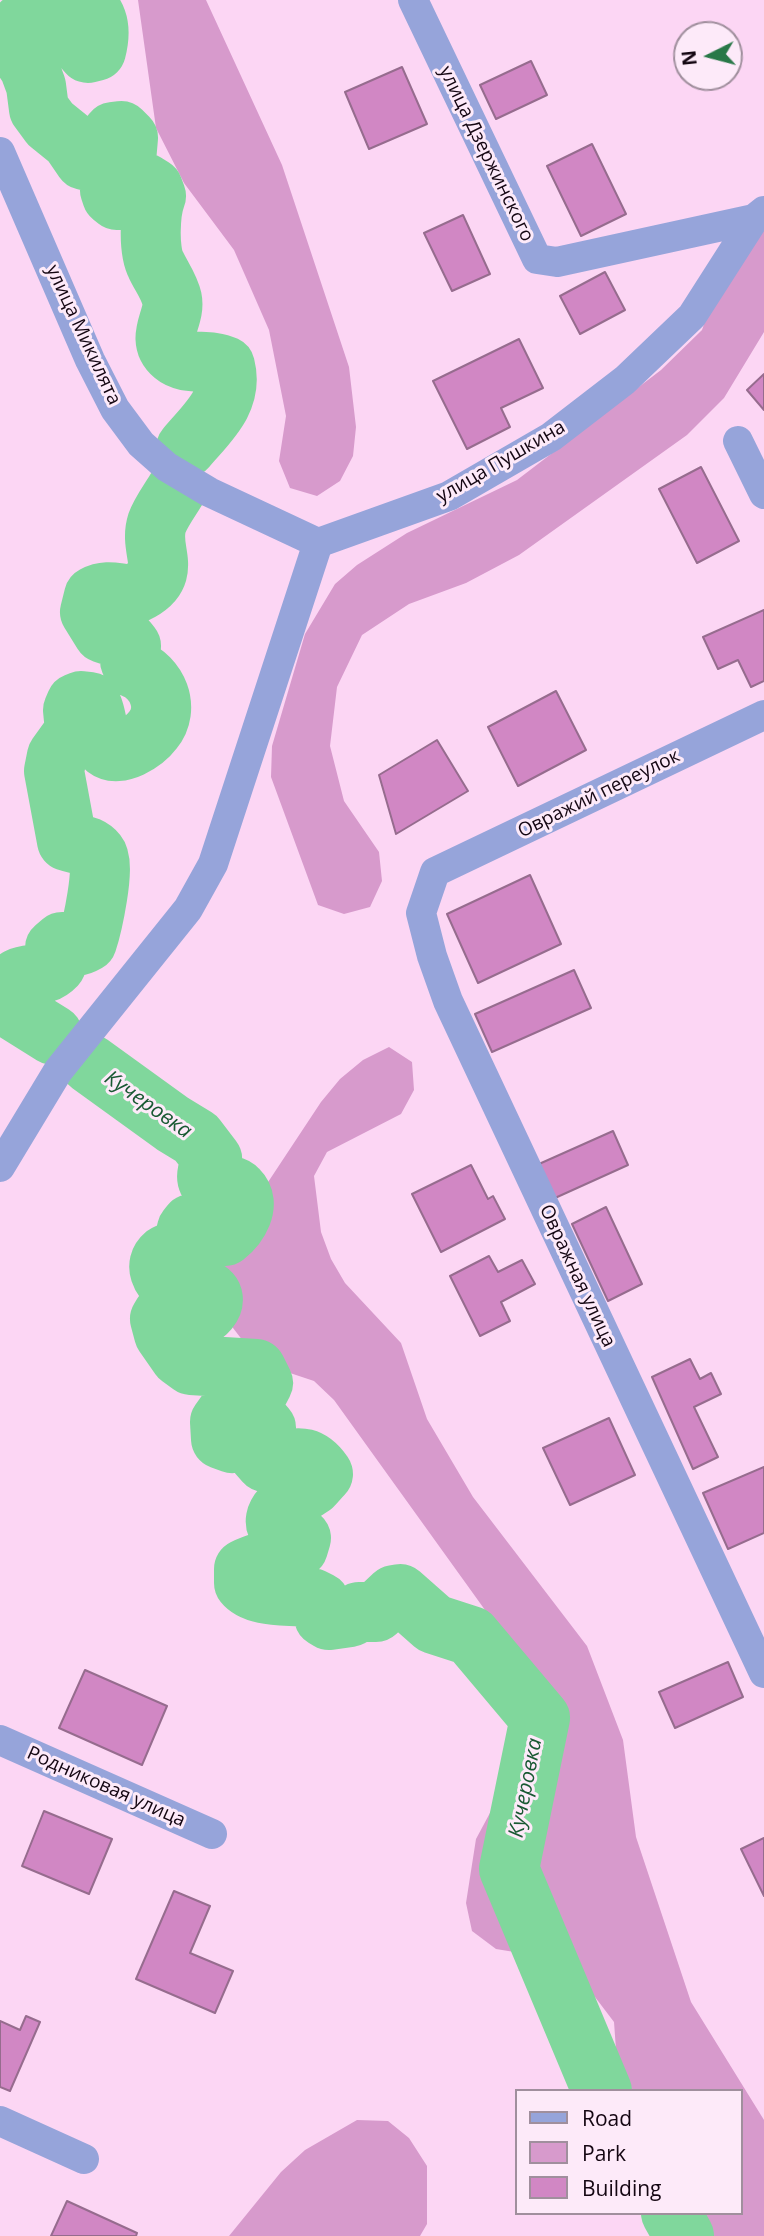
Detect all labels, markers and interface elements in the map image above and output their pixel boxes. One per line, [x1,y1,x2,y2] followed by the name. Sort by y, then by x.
[673,21,743,91] north arrow
[675,49,703,67] text: N
[434,63,538,245] street label: улица Дзержинского
[41,261,125,409] street label: улица Микилята
[433,416,569,508] street label: улица Пушкина
[514,745,684,843] street label: Овражий переулок
[100,1066,196,1144] water label: Кучеровка
[534,1201,620,1351] street label: Овражная улица
[504,1736,548,1840] water label: Кучеровка
[23,1742,189,1832] street label: Родниковая улица
[516,2089,743,2215] legend
[582,2104,632,2132] text: Road
[582,2139,626,2167] text: Park
[582,2174,661,2202] text: Building

